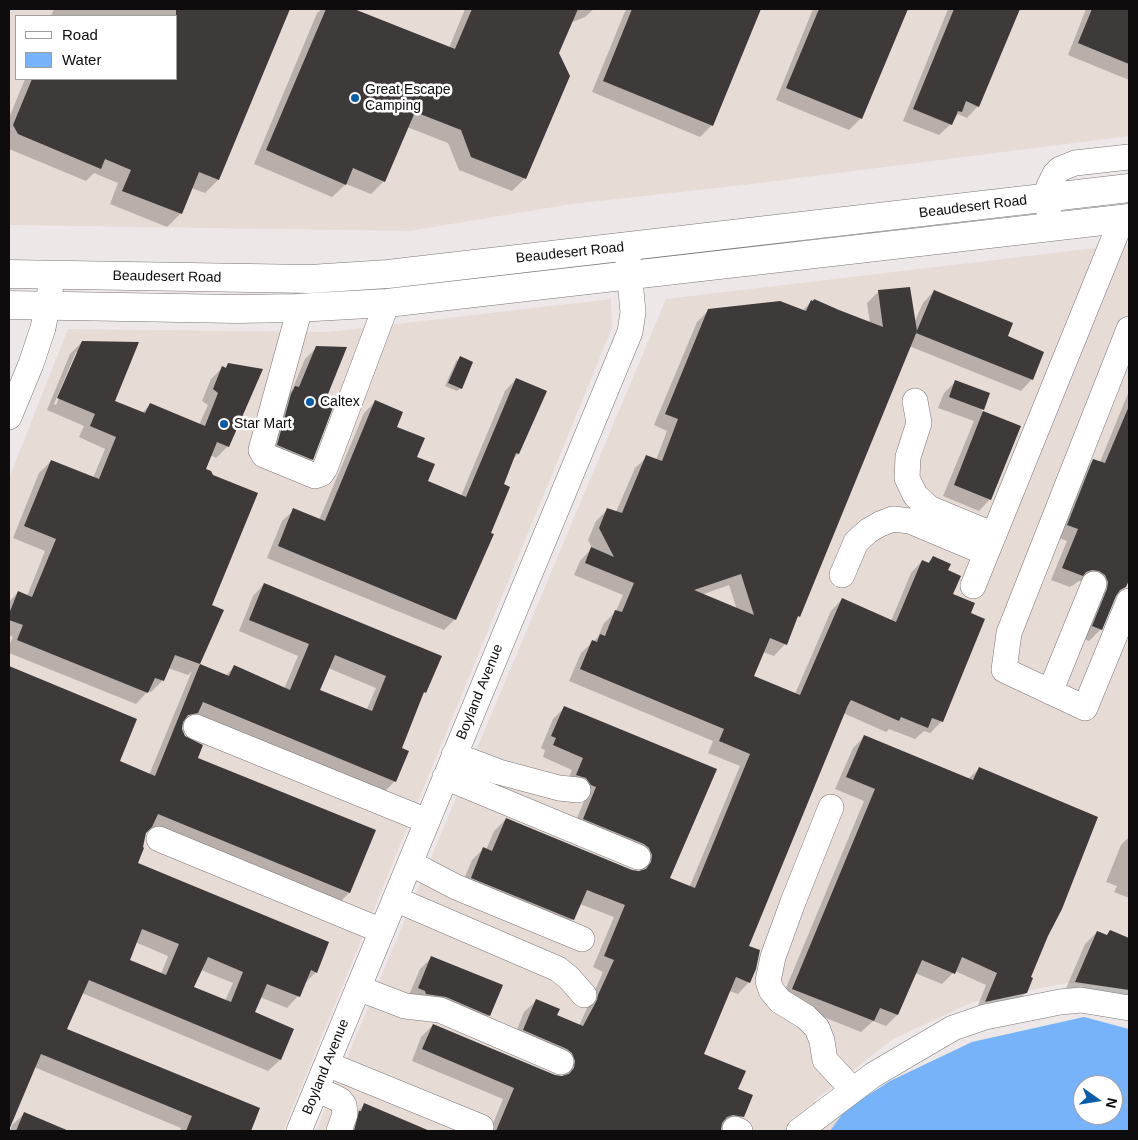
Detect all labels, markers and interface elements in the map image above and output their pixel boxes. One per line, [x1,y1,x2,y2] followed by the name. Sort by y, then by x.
[15,15,178,80] legend
[62,26,98,43] text: Road
[62,51,101,68] text: Water
[365,82,451,114] place label: Great Escape Camping
[349,92,361,104] marker: Great Escape Camping
[918,192,1028,222] street label: Beaudesert Road
[515,239,625,267] street label: Beaudesert Road
[112,268,222,286] street label: Beaudesert Road
[320,394,360,410] place label: Caltex
[304,396,316,408] marker: Caltex
[234,416,292,432] place label: Star Mart
[218,418,230,430] marker: Star Mart
[453,642,507,742] street label: Boyland Avenue
[299,1017,353,1117] street label: Boyland Avenue
[1073,1075,1123,1125] north arrow
[1103,1096,1121,1110] text: N

